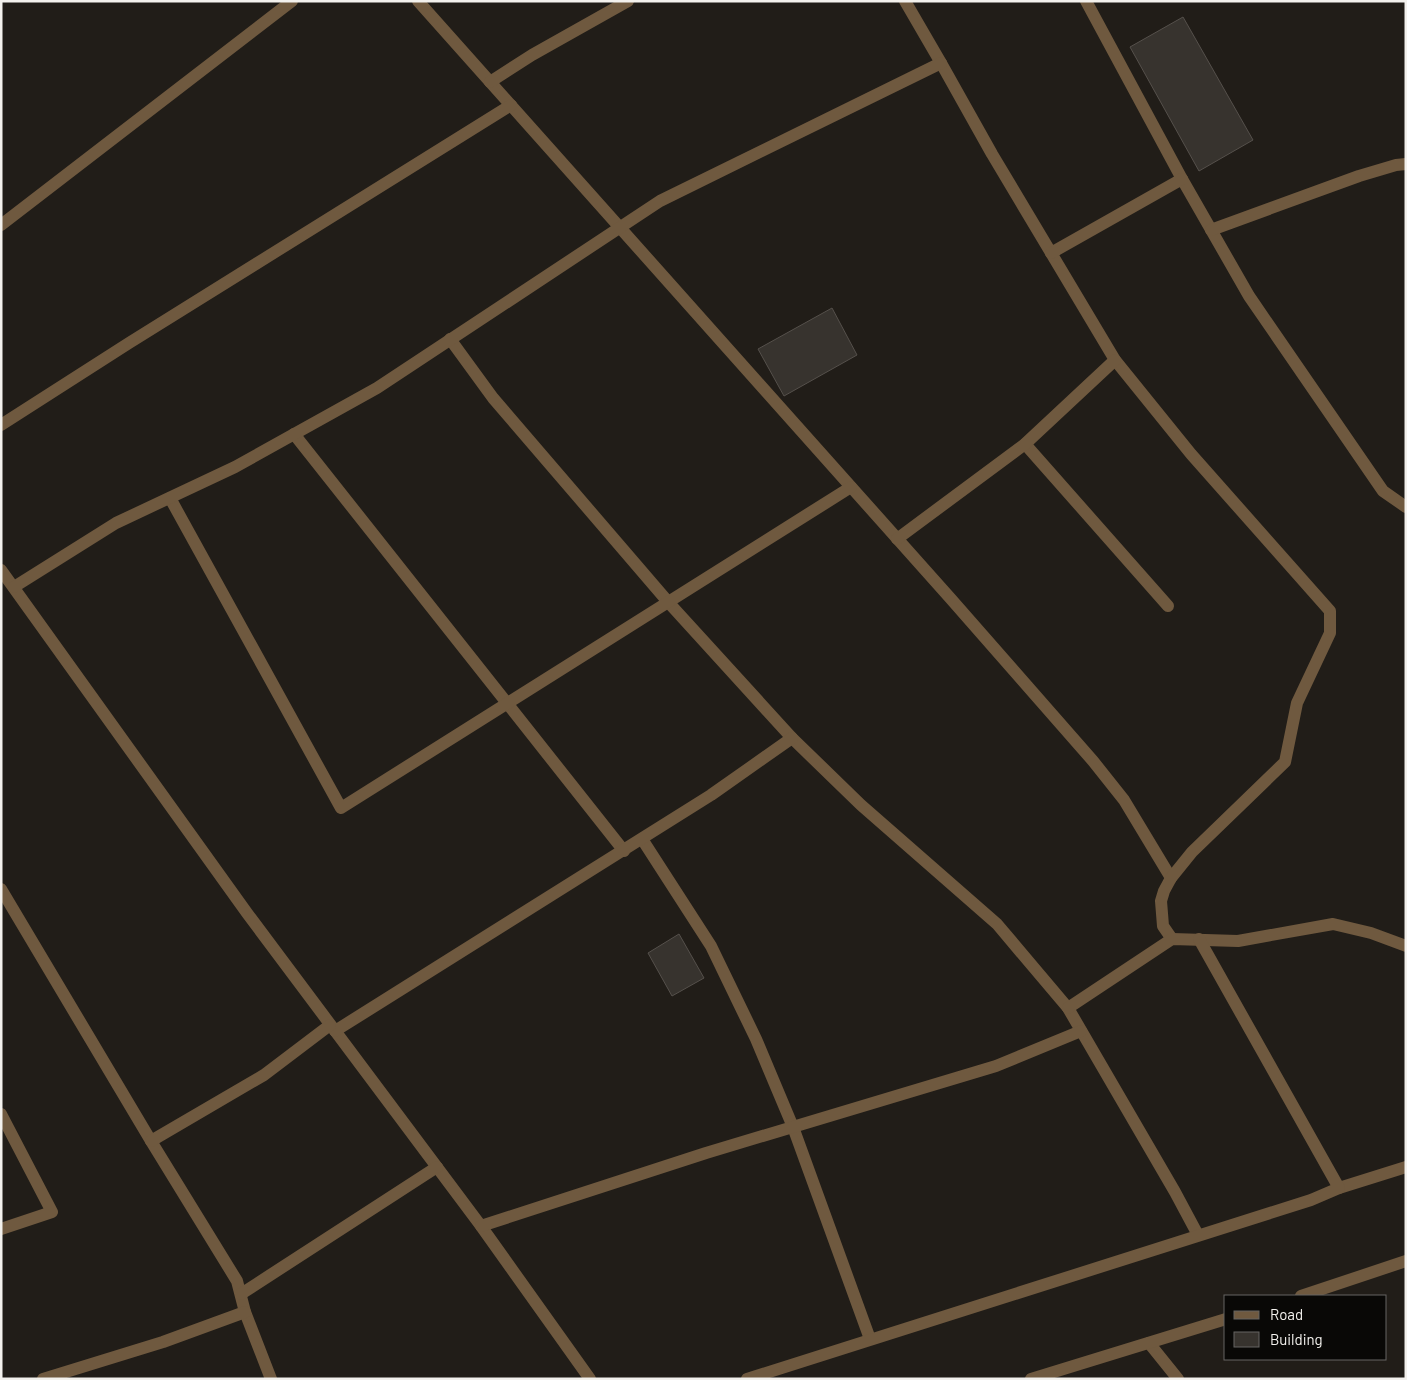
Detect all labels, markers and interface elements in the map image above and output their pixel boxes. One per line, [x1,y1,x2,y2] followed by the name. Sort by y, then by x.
[1224,1295,1387,1360] legend
[1270,1305,1303,1323] text: Road
[1270,1330,1323,1348] text: Building

